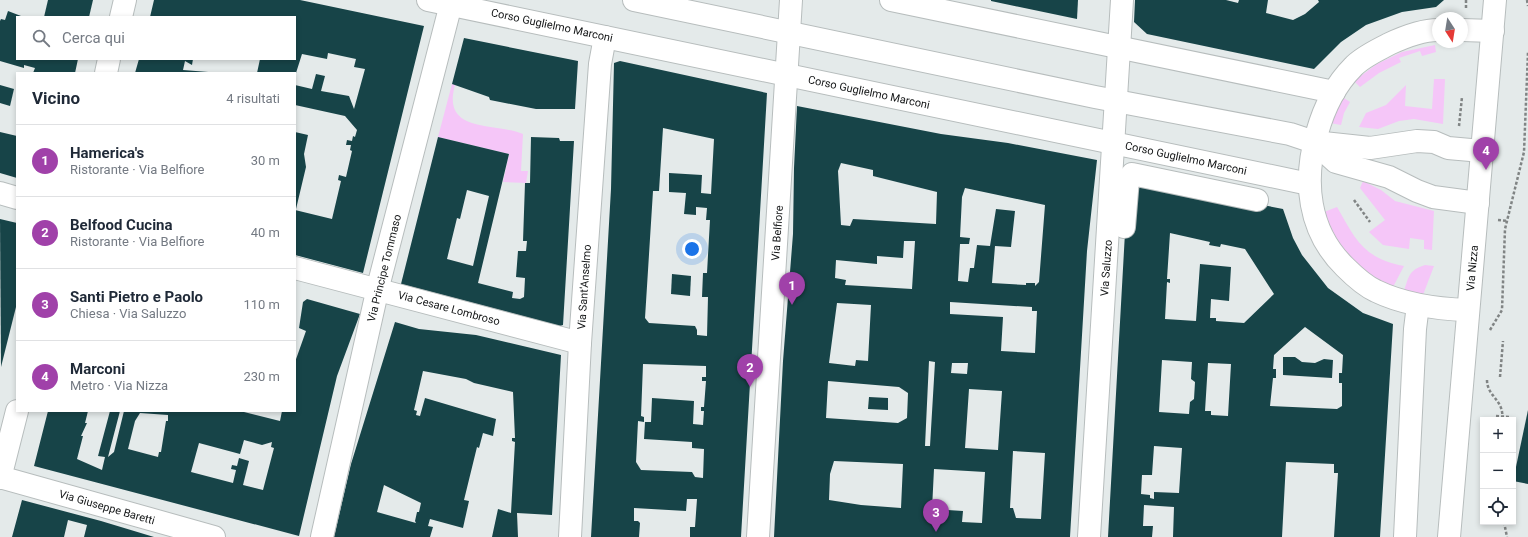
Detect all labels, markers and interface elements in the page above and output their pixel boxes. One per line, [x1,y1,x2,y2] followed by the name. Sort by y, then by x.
[490,6,614,45] street label: Corso Guglielmo Marconi
[1432,12,1468,48] north arrow
[16,16,296,60] search box
[30,27,52,49] icon: search
[62,29,125,47] text: Cerca qui
[807,73,931,112] street label: Corso Guglielmo Marconi
[32,88,80,108] text: Vicino
[226,91,280,106] text: 4 risultati
[1473,137,1499,170] pin: 4
[1124,139,1248,178] street label: Corso Guglielmo Marconi
[70,144,144,162] text: Hamerica's
[41,153,49,168] text: 1
[251,153,280,168] text: 30 m
[70,162,205,177] text: Ristorante · Via Belfiore
[769,205,786,261] street label: Via Belfiore
[365,213,404,323] street label: Via Principe Tommaso
[70,216,173,234] text: Belfood Cucina
[41,225,49,240] text: 2
[251,225,280,240] text: 40 m
[70,234,205,249] text: Ristorante · Via Belfiore
[682,239,702,259] your location
[1098,239,1115,297] street label: Via Saluzzo
[575,244,594,330] street label: Via Sant'Anselmo
[1464,245,1481,291] street label: Via Nizza
[779,272,805,305] pin: 1
[70,288,203,306] text: Santi Pietro e Paolo
[396,289,501,328] street label: Via Cesare Lombroso
[41,297,49,312] text: 3
[243,297,280,312] text: 110 m
[70,306,186,321] text: Chiesa · Via Saluzzo
[737,354,763,387] pin: 2
[70,360,125,378] text: Marconi
[41,369,49,384] text: 4
[243,369,280,384] text: 230 m
[70,378,168,393] text: Metro · Via Nizza
[1480,417,1516,525] map controls
[1480,417,1516,453] button: +
[1480,453,1516,489] button: −
[57,488,156,527] street label: Via Giuseppe Baretti
[1480,489,1516,525] button: locate
[923,499,949,532] pin: 3

